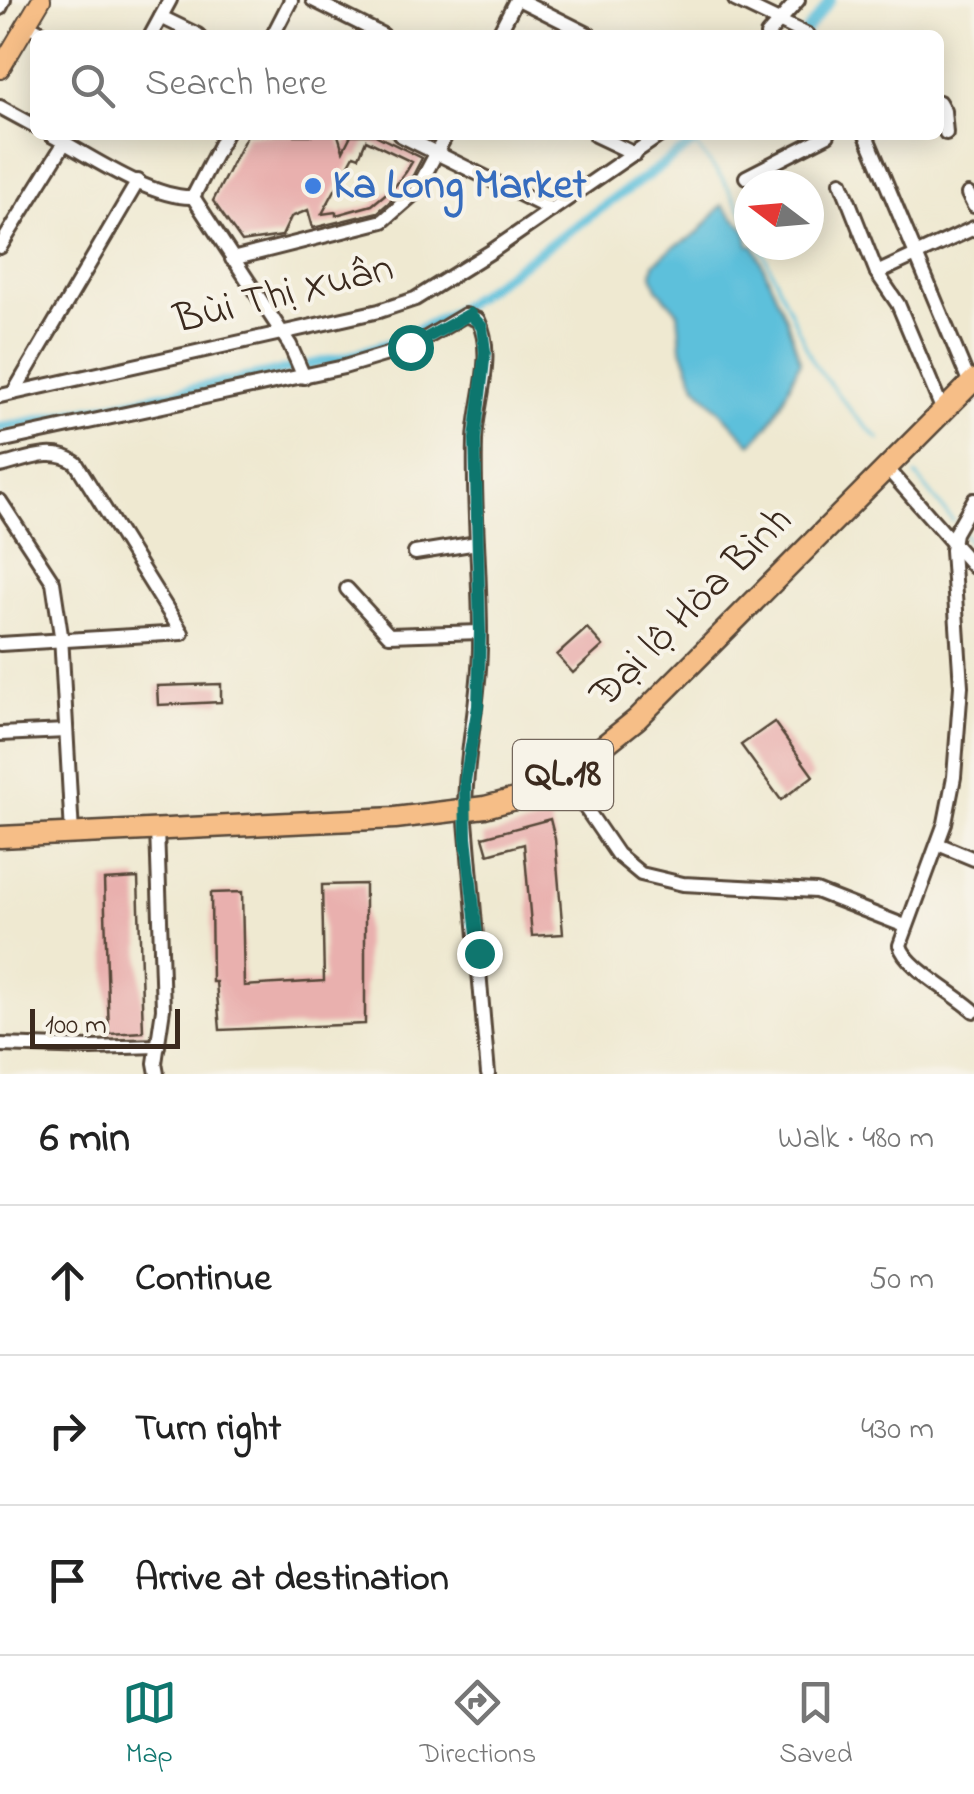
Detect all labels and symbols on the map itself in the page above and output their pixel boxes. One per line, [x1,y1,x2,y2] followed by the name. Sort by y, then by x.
[333,156,587,218] place label: Ka Long Market
[734,170,824,260] north arrow
[302,175,324,197] marker: Ka Long Market
[167,238,400,352] street label: Bùi Thị Xuân
[388,325,434,371] route start
[576,493,807,724] street label: Đại lộ Hòa Bình
[513,740,613,810] road number: QL.18
[457,931,503,977] route end
[30,1004,180,1048] scale bar

